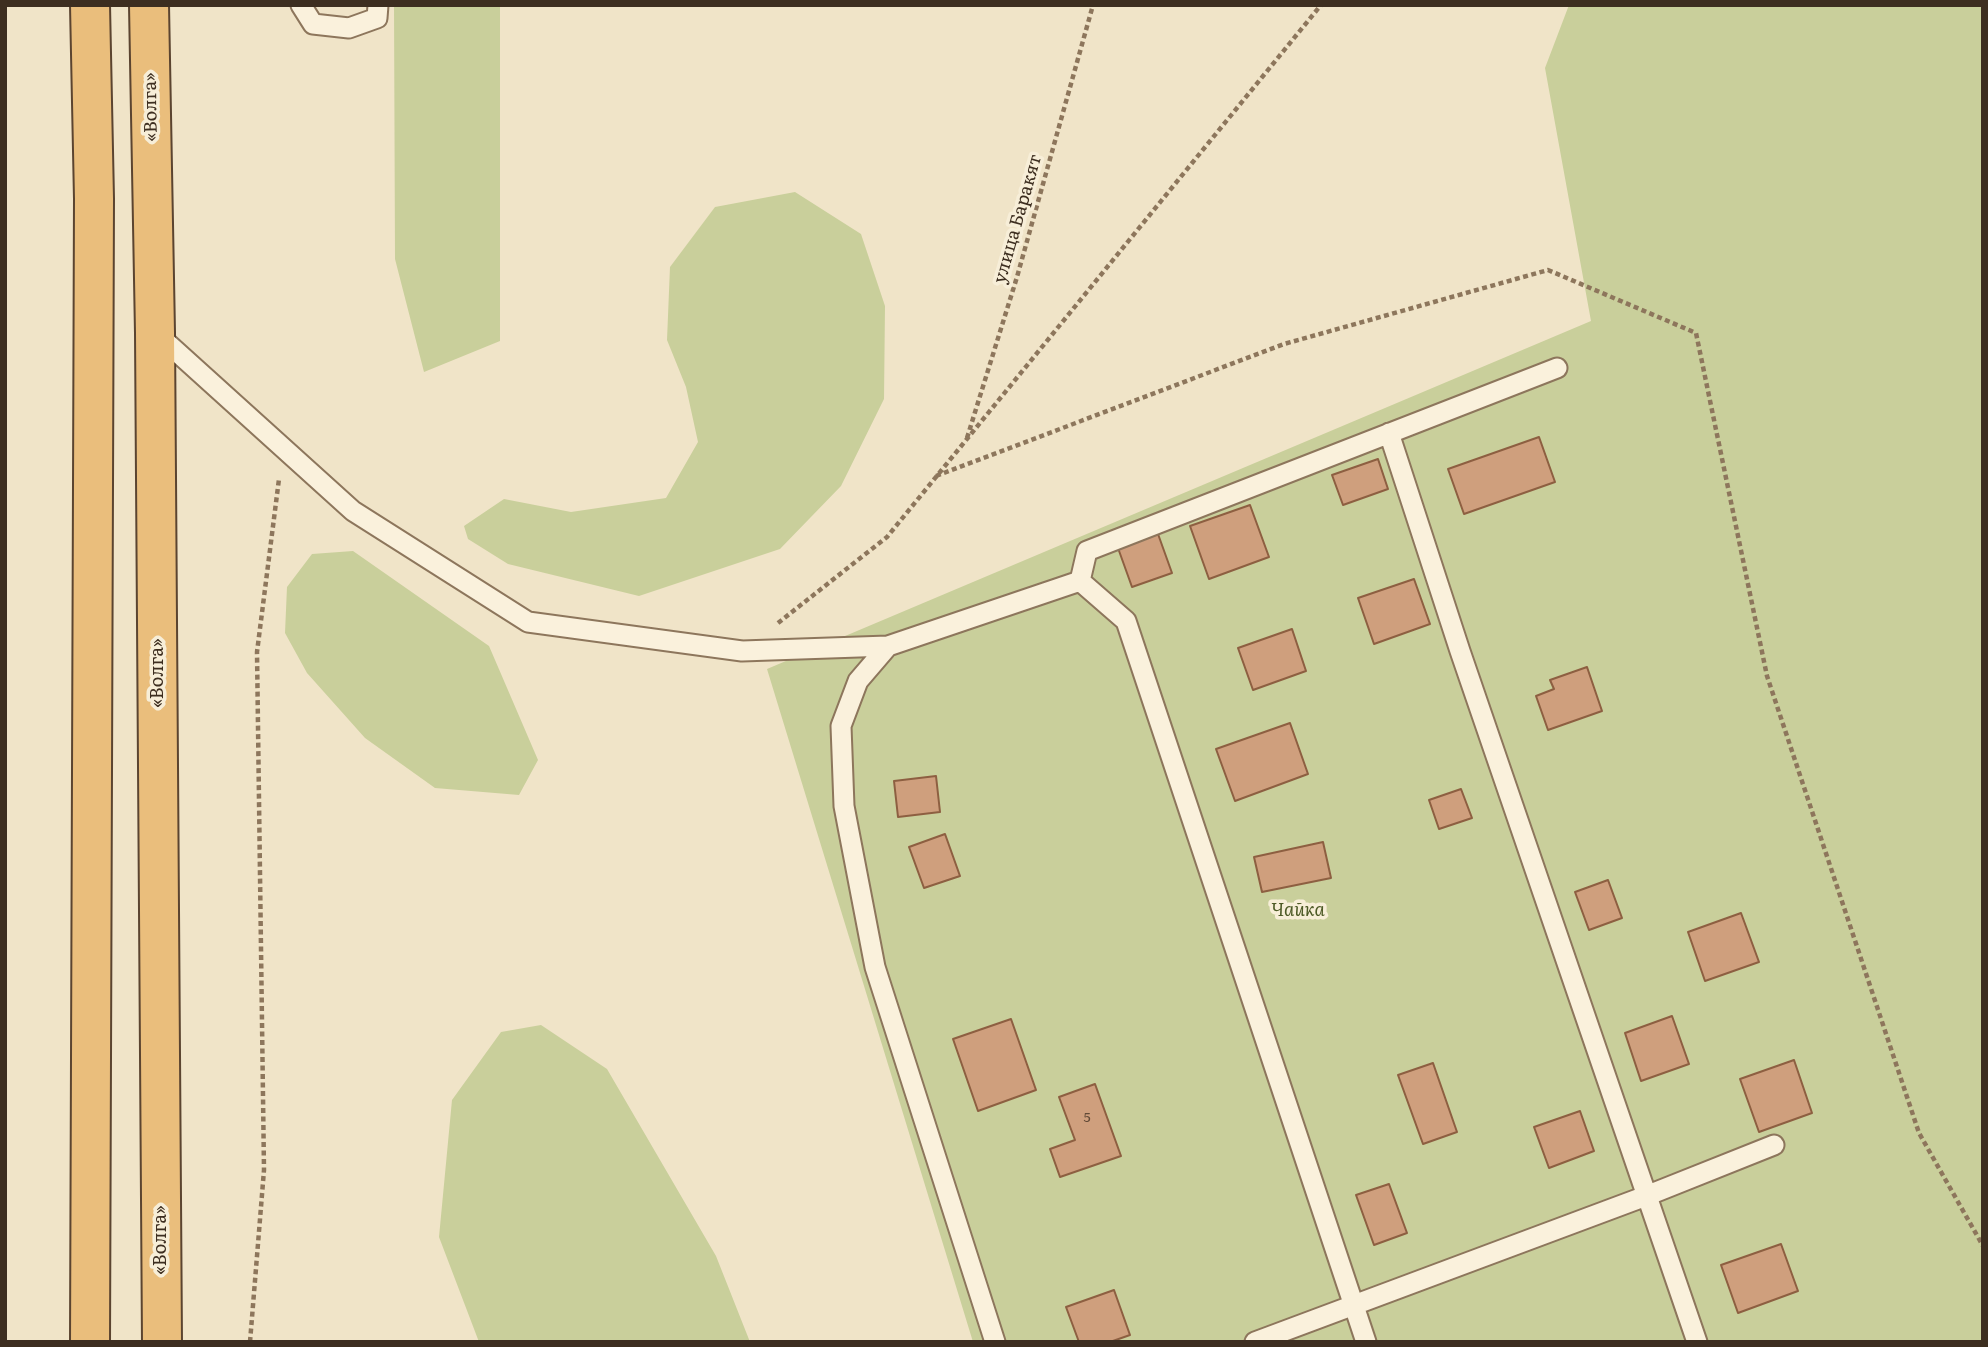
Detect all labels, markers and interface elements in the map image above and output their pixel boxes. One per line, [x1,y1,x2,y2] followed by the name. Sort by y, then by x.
[140,72,162,142] street label: «Волга»
[989,152,1047,286] street label: улица Баракят
[147,638,169,708] street label: «Волга»
[1271,900,1325,922] park label: Чайка
[1083,1110,1091,1126] house number: 5
[150,1205,172,1275] street label: «Волга»

